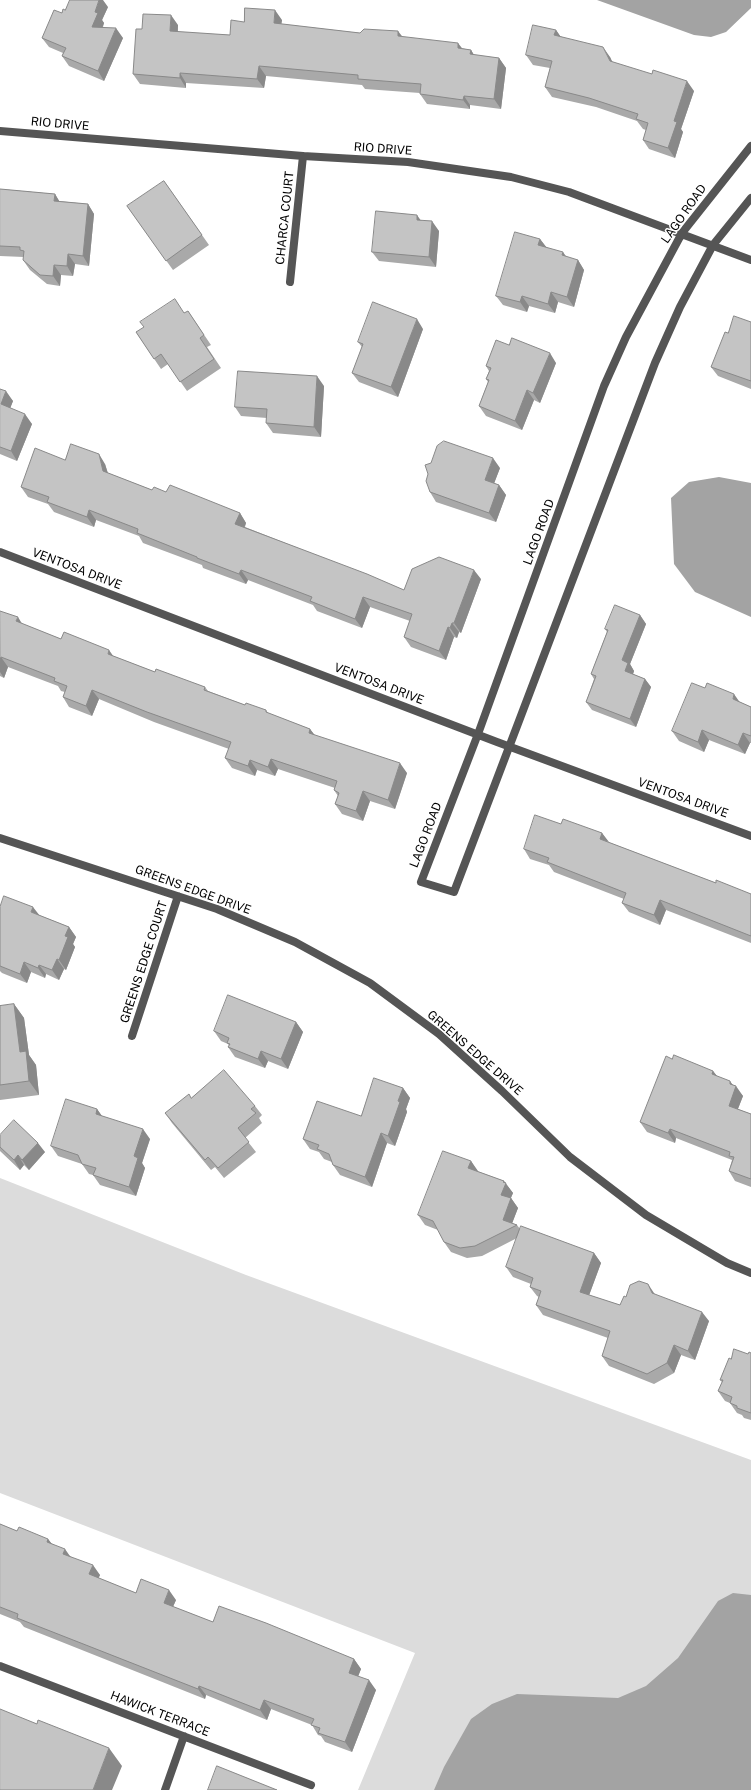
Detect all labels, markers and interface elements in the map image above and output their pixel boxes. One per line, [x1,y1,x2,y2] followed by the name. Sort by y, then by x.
[30,114,90,134] street label: RIO DRIVE
[353,140,413,158] street label: RIO DRIVE
[273,171,297,265] street label: CHARCA COURT
[658,182,710,246] street label: LAGO ROAD
[520,497,558,567] street label: LAGO ROAD
[30,545,124,593] street label: VENTOSA DRIVE
[332,660,426,708] street label: VENTOSA DRIVE
[636,775,730,821] street label: VENTOSA DRIVE
[407,800,445,870] street label: LAGO ROAD
[133,862,253,918] street label: GREENS EDGE DRIVE
[117,899,171,1025] street label: GREENS EDGE COURT
[424,1007,526,1099] street label: GREENS EDGE DRIVE
[108,1688,212,1740] street label: HAWICK TERRACE

